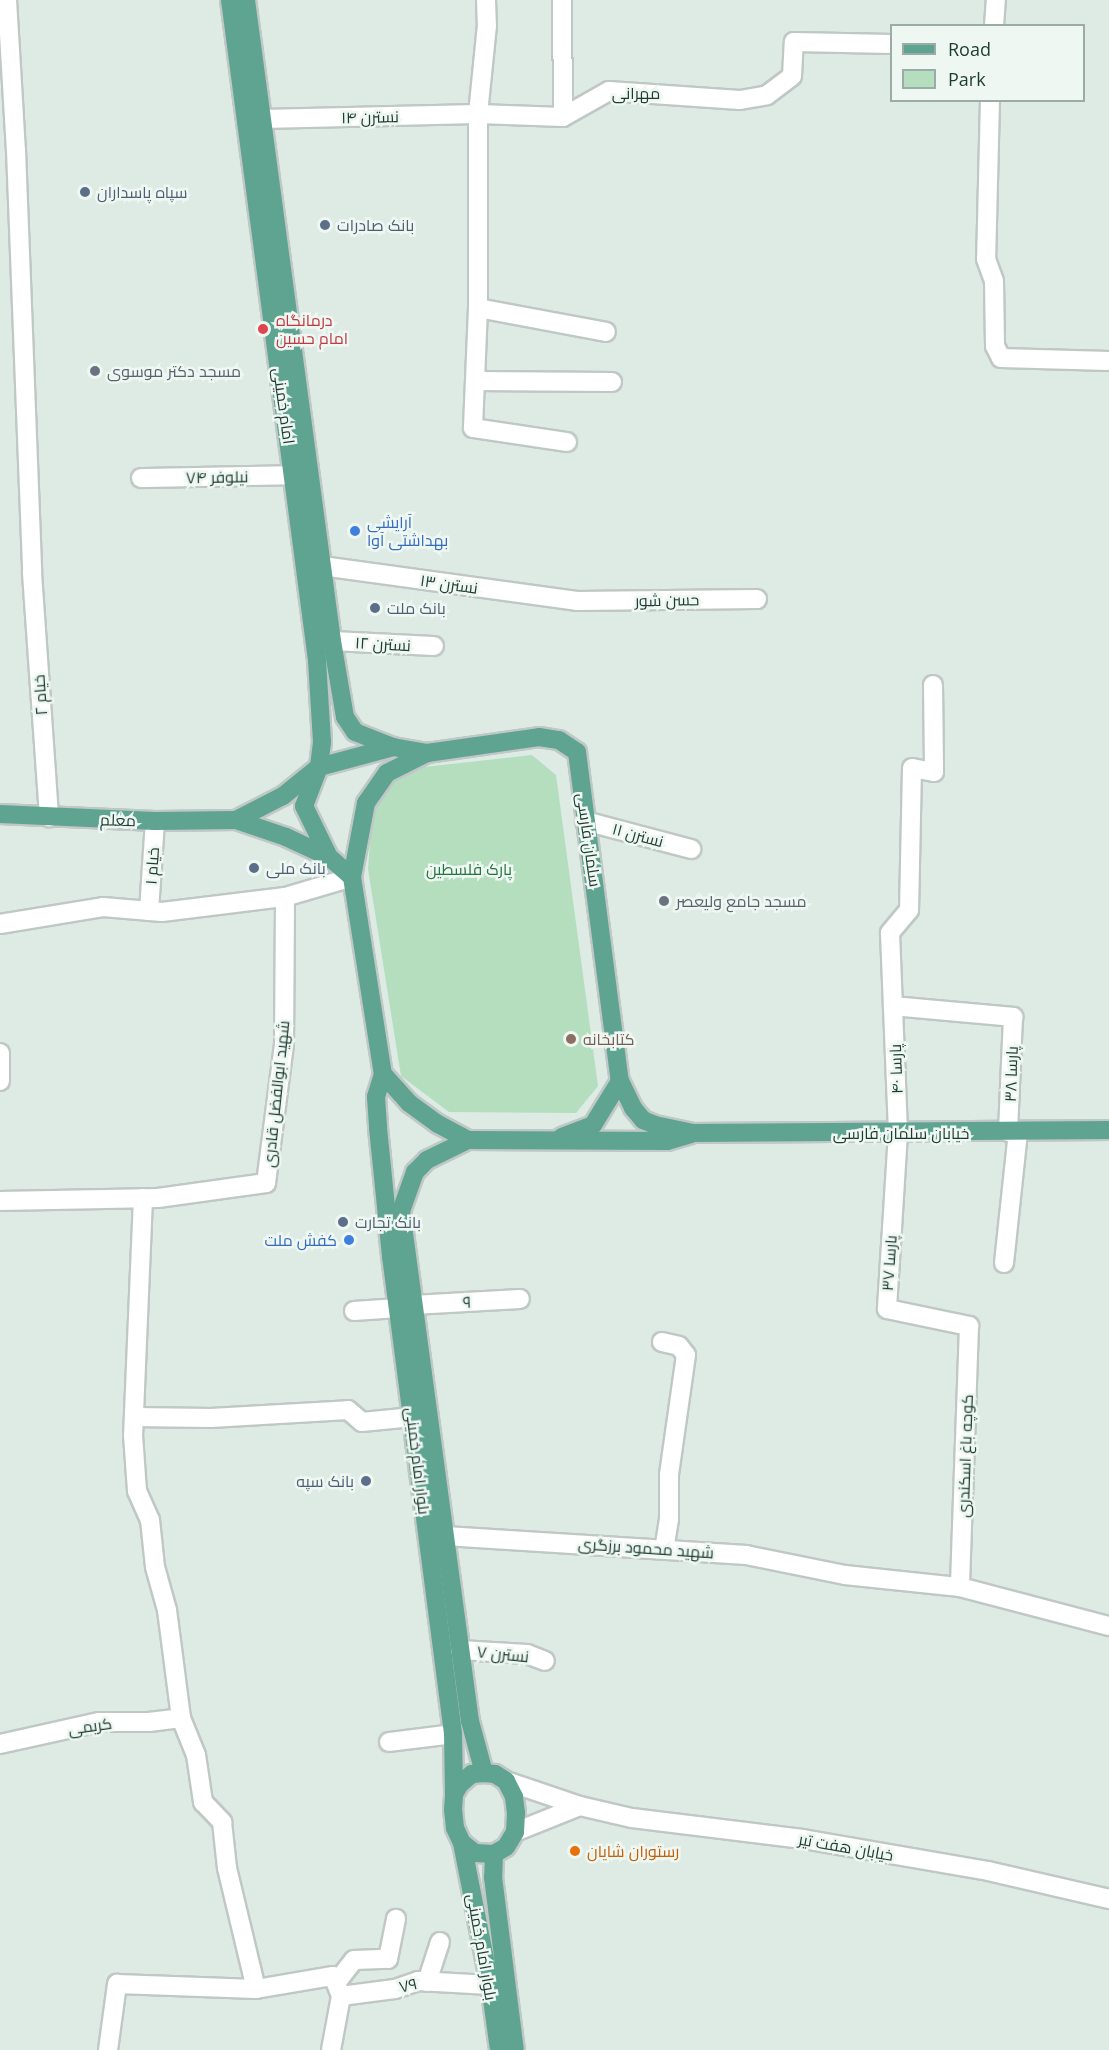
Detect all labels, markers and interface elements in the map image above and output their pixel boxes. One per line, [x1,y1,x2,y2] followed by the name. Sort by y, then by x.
[890,24,1085,102] legend
[948,37,991,61] text: Road
[948,67,986,91] text: Park
[612,83,660,103] street label: مهرانی
[341,107,399,127] street label: نسترن ۱۴
[97,182,187,202] place label: سپاه پاسداران
[78,185,92,199] marker: سپاه پاسداران
[337,215,414,235] place label: بانک صادرات
[318,218,332,232] marker: بانک صادرات
[276,310,348,348] place label: درمانگاه امام حسین
[254,320,272,338] marker: درمانگاه امام حسین
[107,361,241,381] place label: مسجد دکتر موسوی
[88,364,102,378] marker: مسجد دکتر موسوی
[269,367,299,445] street label: امام خمینی
[186,467,248,487] street label: نیلوفر ۷۴
[367,512,448,550] place label: آرایشی بهداشتی آوا
[348,524,362,538] marker: آرایشی بهداشتی آوا
[419,570,479,598] street label: نسترن ۱۳
[635,590,699,610] street label: حسن شور
[387,598,446,618] place label: بانک ملت
[368,601,382,615] marker: بانک ملت
[355,633,411,655] street label: نسترن ۱۲
[29,674,51,716] street label: خیام ۲
[573,792,605,888] street label: سلمان فارسی
[100,810,136,830] street label: معلم
[610,819,666,851] street label: نسترن ۱۱
[141,847,163,885] street label: خیام ۱
[266,858,326,878] place label: بانک ملی
[426,859,512,879] park label: پارک فلسطین
[247,861,261,875] marker: بانک ملی
[676,891,806,911] place label: مسجد جامع ولیعصر
[657,894,671,908] marker: مسجد جامع ولیعصر
[259,1020,293,1168] street label: شهید ابوالفضل قادری
[583,1029,635,1049] place label: کتابخانه
[564,1032,578,1046] marker: کتابخانه
[886,1044,906,1094] street label: پارسا ۴۰
[1000,1046,1022,1102] street label: پارسا ۳۸
[833,1123,969,1143] street label: خیابان سلمان فارسی
[355,1212,421,1232] place label: بانک تجارت
[336,1215,350,1229] marker: بانک تجارت
[264,1230,337,1250] place label: کفش ملت
[342,1233,356,1247] marker: کفش ملت
[877,1234,901,1292] street label: پارسا ۳۷
[462,1292,472,1312] street label: ۹
[953,1394,977,1518] street label: کوچه باغ اسکندری
[402,1406,434,1516] street label: بلوار امام خمینی
[296,1471,354,1491] place label: بانک سپه
[359,1474,373,1488] marker: بانک سپه
[577,1534,715,1562] street label: شهید محمود برزگری
[476,1642,530,1666] street label: نسترن ۷
[67,1713,113,1739] street label: کریمی
[797,1829,895,1865] street label: خیابان هفت تیر
[587,1841,679,1861] place label: رستوران شایان
[568,1844,582,1858] marker: رستوران شایان
[463,1892,501,2002] street label: بلوار امام خمینی
[397,1974,419,1996] street label: ۷۹

